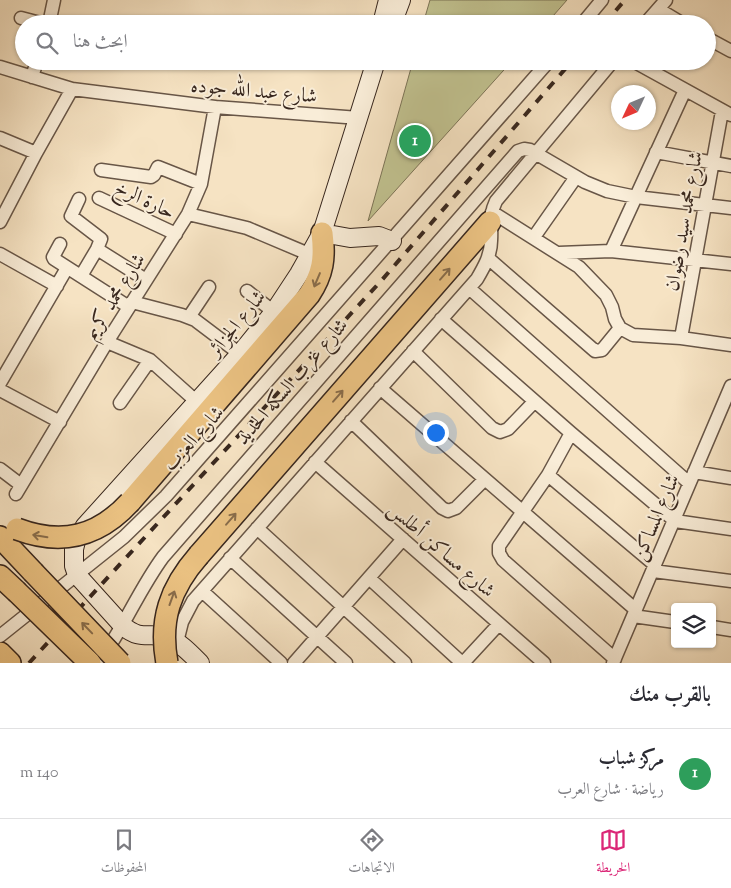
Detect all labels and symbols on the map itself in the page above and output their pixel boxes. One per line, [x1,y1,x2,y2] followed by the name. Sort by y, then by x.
[189,70,318,113] street label: شارع عبد الله جوده
[611,85,656,130] north arrow
[399,122,431,160] pin: 1
[659,149,713,294] street label: شارع محمد سيد رضوان
[108,175,179,229] street label: حارة الرخ
[78,248,155,347] street label: شارع محمد كريم
[439,267,451,280] one-way arrow
[312,272,322,287] one-way arrow
[201,285,275,367] street label: شارع الجزائر
[230,313,357,453] street label: شارع غرب السكه الحديد
[332,390,344,403] one-way arrow
[157,400,233,480] street label: شارع العزب
[423,420,449,446] your location
[626,470,690,566] street label: شارع المساكن
[380,494,502,607] street label: شارع مساكن أطلس
[225,512,237,525] one-way arrow
[33,531,49,541] one-way arrow
[168,591,177,606] one-way arrow
[80,622,93,634] one-way arrow

